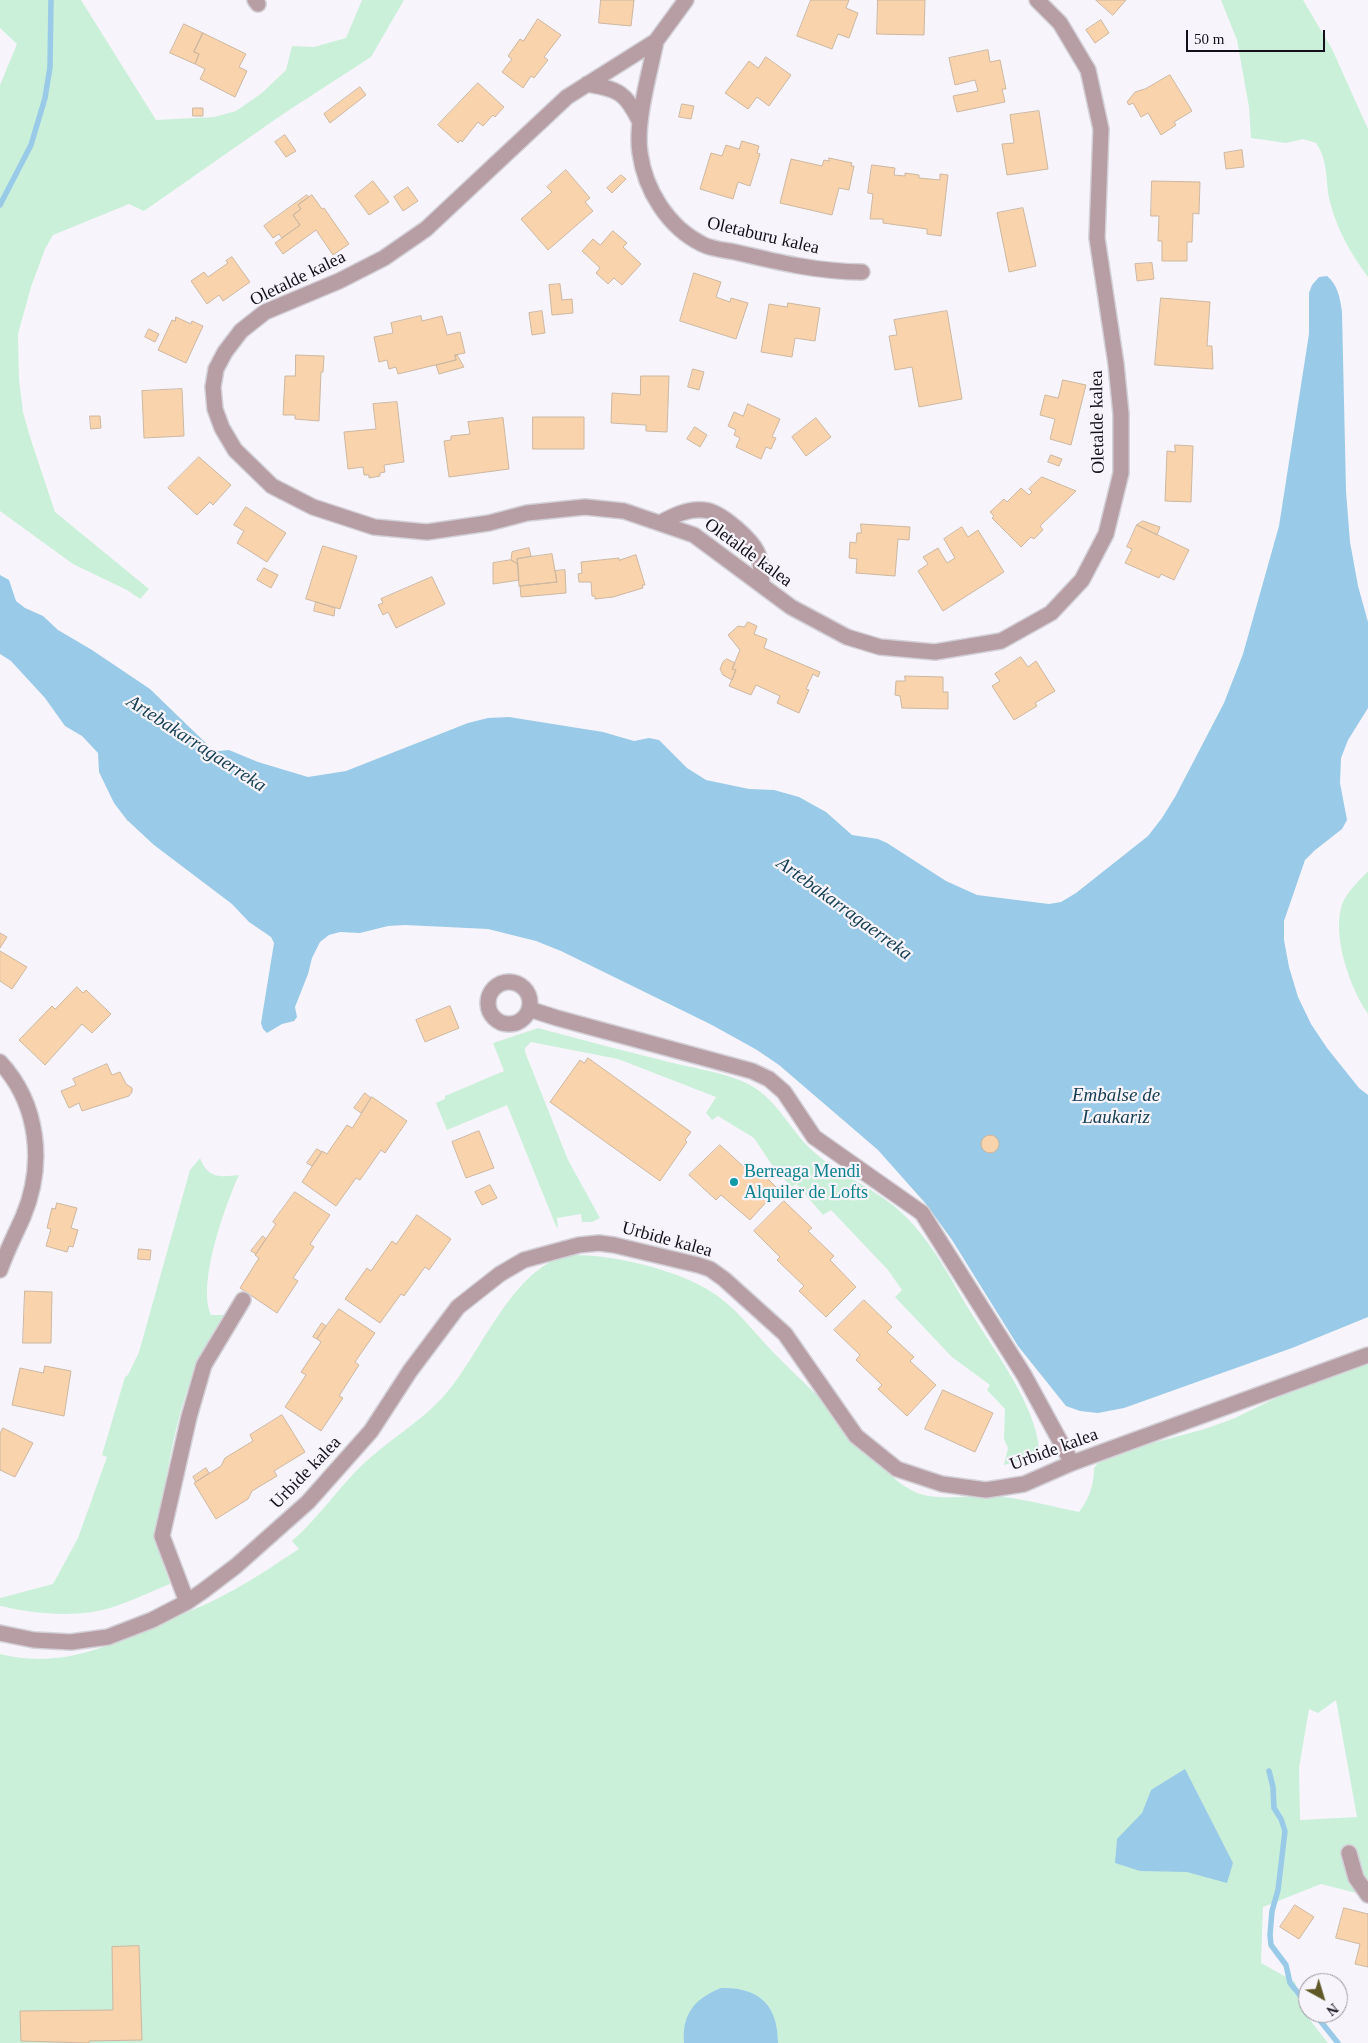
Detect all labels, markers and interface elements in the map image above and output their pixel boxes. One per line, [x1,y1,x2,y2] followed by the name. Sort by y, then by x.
[1188,20,1327,52] scale bar
[1194,31,1224,47] text: 50 m
[705,213,821,259] street label: Oletaburu kalea
[247,247,349,311] street label: Oletalde kalea
[1086,370,1110,474] street label: Oletalde kalea
[700,514,796,592] street label: Oletalde kalea
[122,690,270,798] water label: Artebakarragaerreka
[772,852,916,966] water label: Artebakarragaerreka
[1072,1085,1160,1129] water label: Embalse de Laukariz
[744,1161,868,1204] place label: Berreaga Mendi Alquiler de Lofts
[728,1176,740,1188] marker: Berreaga Mendi Alquiler de Lofts
[620,1218,714,1262] street label: Urbide kalea
[1007,1424,1101,1476] street label: Urbide kalea
[266,1432,346,1514] street label: Urbide kalea
[1298,1973,1348,2023] north arrow
[1323,2000,1341,2018] text: N

